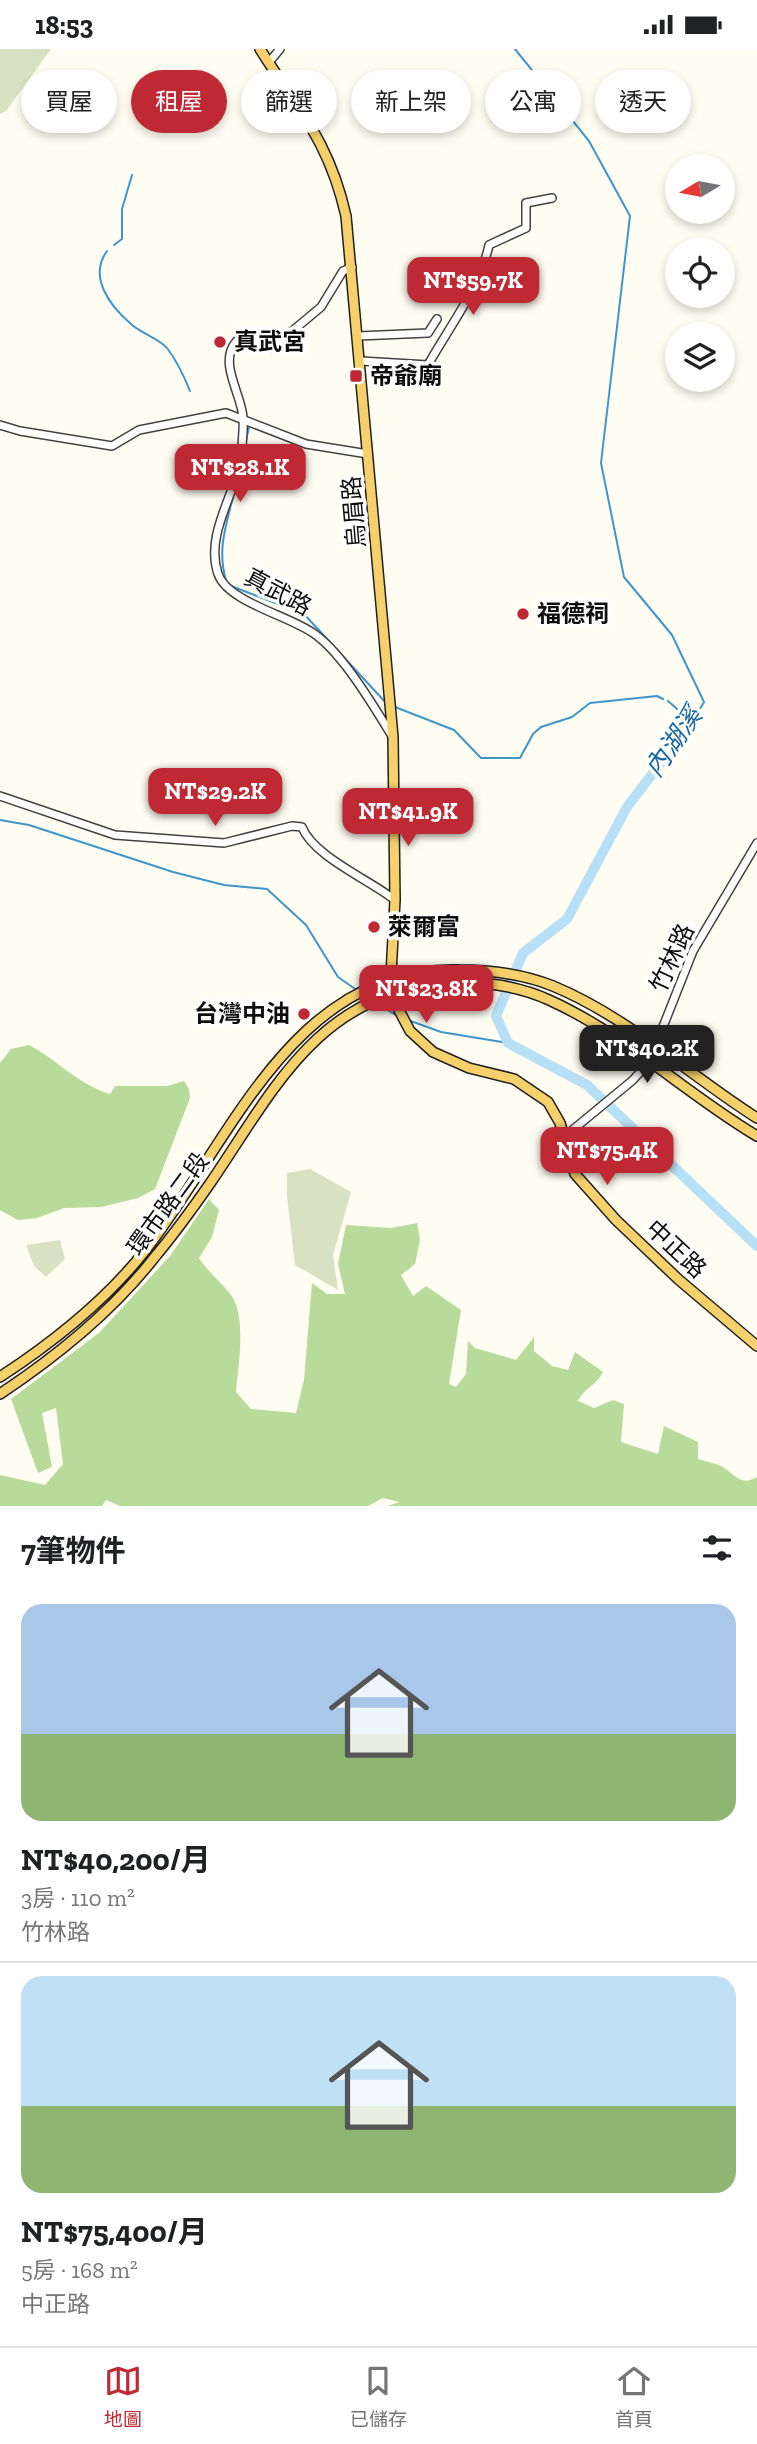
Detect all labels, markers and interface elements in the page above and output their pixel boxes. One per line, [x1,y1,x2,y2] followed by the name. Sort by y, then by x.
[35,9,93,41] text: 18:53
[21,70,117,133] chip: 買屋
[131,70,227,133] chip: 租屋
[241,70,337,133] chip: 篩選
[351,70,471,133] chip: 新上架
[485,70,581,133] chip: 公寓
[595,70,691,133] chip: 透天
[665,154,735,224] north arrow
[665,154,735,392] map controls
[665,238,735,308] button: locate
[401,257,545,317] pin: NT$59.7K
[423,266,523,294] text: NT$59.7K
[665,322,735,392] button: layers
[234,327,306,356] place label: 真武宮
[212,334,228,350] marker: 真武宮
[370,361,442,390] place label: 帝爺廟
[348,368,364,384] marker: 帝爺廟
[168,445,312,504] pin: NT$28.1K
[191,453,289,481] text: NT$28.1K
[336,475,371,549] street label: 烏眉路
[240,562,317,621] street label: 真武路
[537,599,609,628] place label: 福德祠
[515,606,531,622] marker: 福德祠
[638,698,711,783] water label: 內湖溪
[143,769,287,828] pin: NT$29.2K
[164,777,266,805] text: NT$29.2K
[336,789,480,848] pin: NT$41.9K
[358,797,458,825] text: NT$41.9K
[388,912,460,941] place label: 萊爾富
[366,919,382,935] marker: 萊爾富
[643,919,700,997] street label: 竹林路
[354,965,498,1025] pin: NT$23.8K
[375,974,477,1002] text: NT$23.8K
[194,999,290,1028] place label: 台灣中油
[296,1006,312,1022] marker: 台灣中油
[575,1025,719,1085] pin: NT$40.2K
[595,1034,699,1062] text: NT$40.2K
[535,1127,679,1187] pin: NT$75.4K
[557,1136,658,1164] text: NT$75.4K
[121,1147,215,1261] street label: 環市路二段
[640,1213,713,1284] street label: 中正路
[698,1529,736,1567] icon: filters
[21,1533,126,1569] text: 7筆物件
[316,1650,442,1776] icon: home
[21,1842,211,1878] text: NT$40,200/月
[21,1884,135,1912] text: 3房 · 110 m²
[21,1918,90,1946] text: 竹林路
[316,2022,442,2148] icon: home
[21,2214,208,2250] text: NT$75,400/月
[21,2256,138,2284] text: 5房 · 168 m²
[21,2290,90,2318] text: 中正路
[104,2362,142,2431] tab: 地圖
[350,2362,407,2431] tab: 已儲存
[615,2362,653,2431] tab: 首頁

